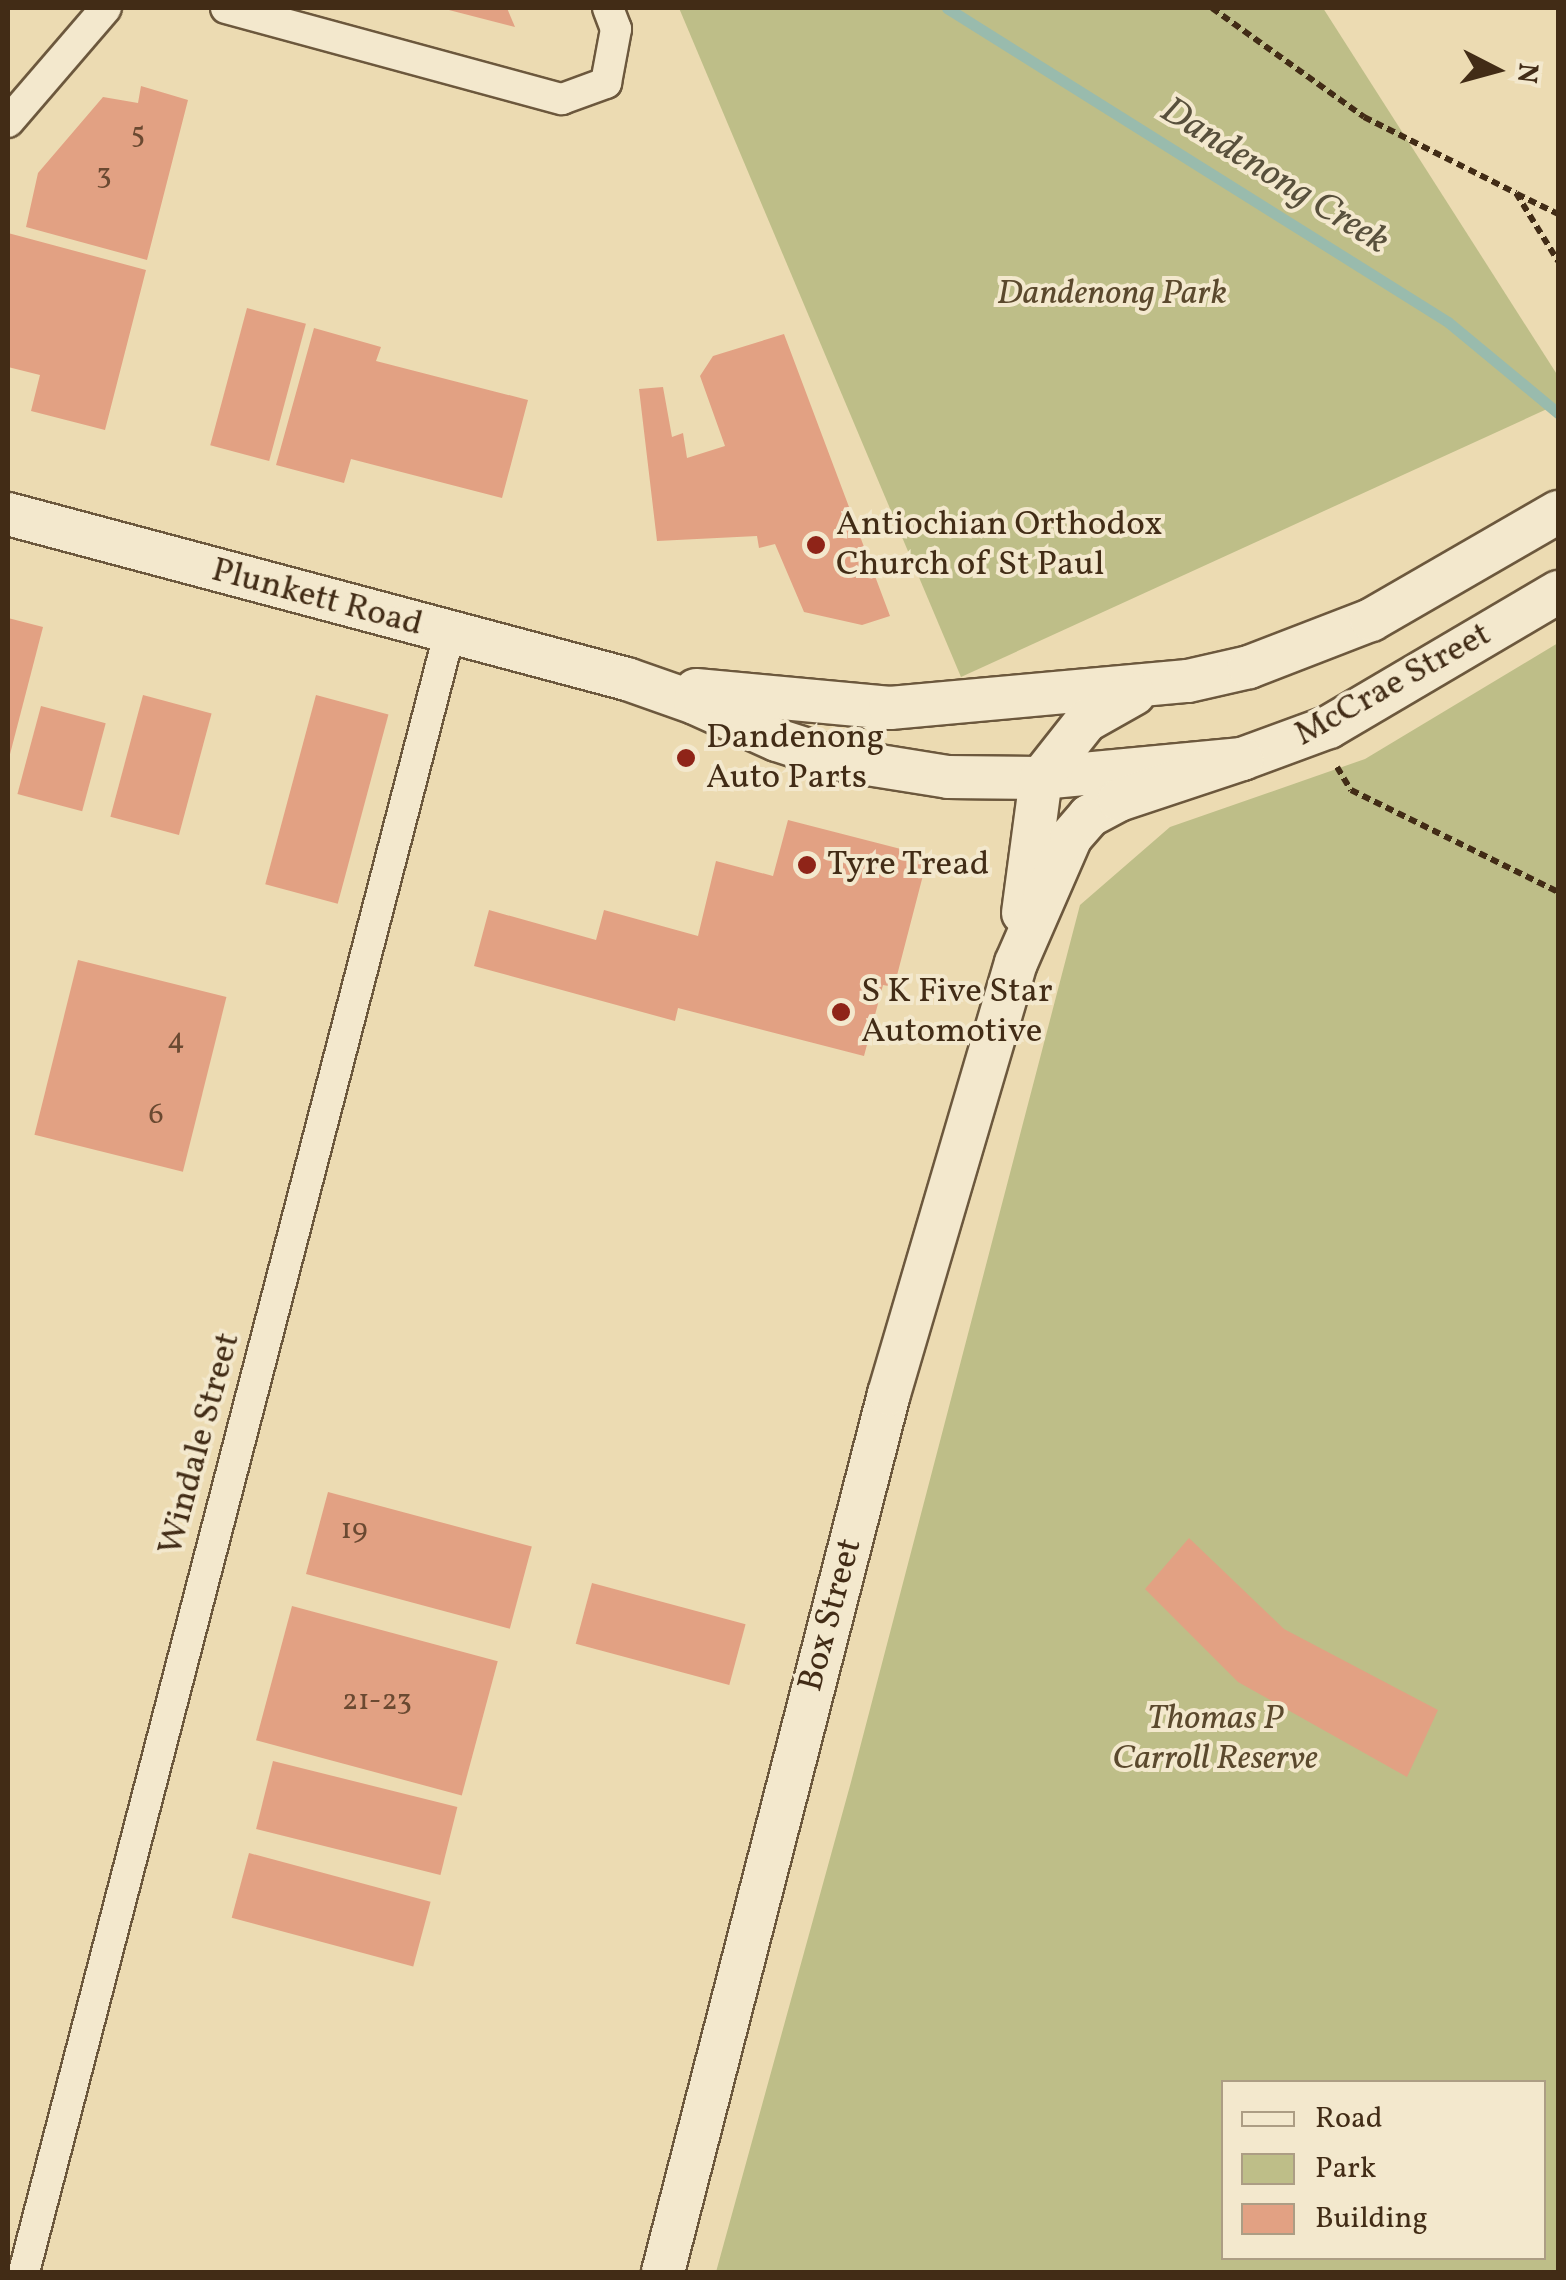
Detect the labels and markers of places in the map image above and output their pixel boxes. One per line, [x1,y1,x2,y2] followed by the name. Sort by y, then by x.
[836,504,1162,586] place label: Antiochian Orthodox Church of St Paul
[805,534,827,556] marker: Antiochian Orthodox Church of St Paul
[706,717,884,799] place label: Dandenong Auto Parts
[675,747,697,769] marker: Dandenong Auto Parts
[827,844,990,886] place label: Tyre Tread
[796,854,818,876] marker: Tyre Tread
[861,971,1053,1053] place label: S K Five Star Automotive
[830,1001,852,1023] marker: S K Five Star Automotive

